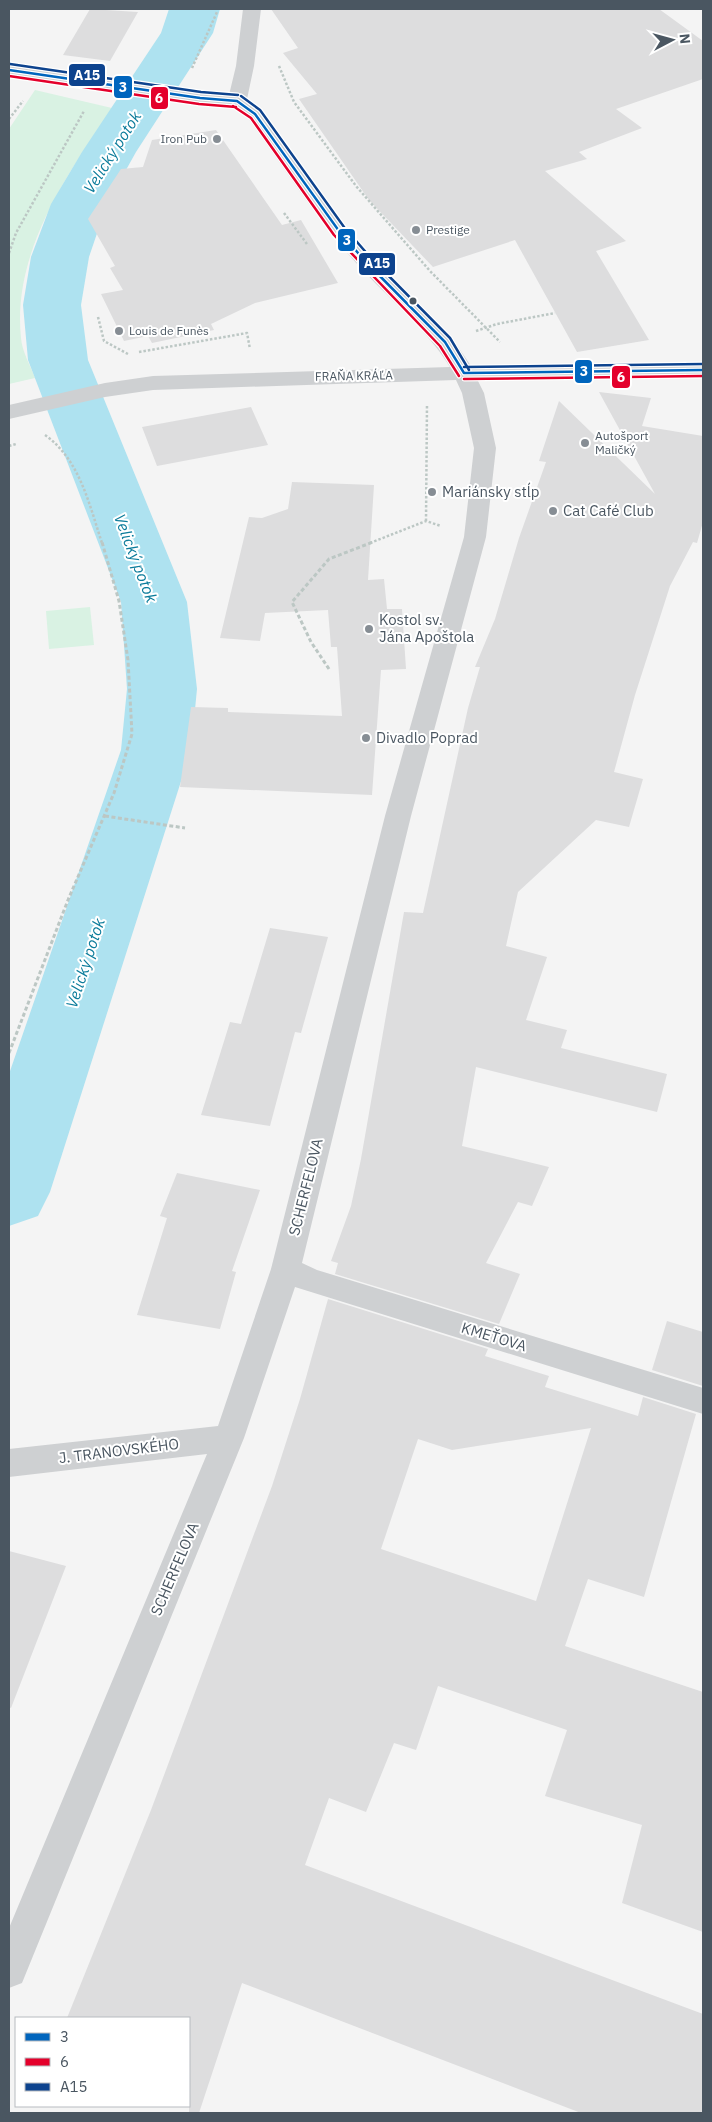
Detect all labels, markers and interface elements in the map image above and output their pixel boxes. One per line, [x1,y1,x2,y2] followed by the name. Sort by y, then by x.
[647,15,697,65] north arrow
[675,33,694,45] text: N
[68,63,106,87] line badge: A15
[74,66,100,84] text: A15
[113,75,133,99] line badge: 3
[119,78,127,96] text: 3
[150,86,169,110] line badge: 6
[155,89,163,107] text: 6
[79,107,146,197] water label: Velický potok
[160,131,207,146] place label: Iron Pub
[211,133,223,145] marker: Iron Pub
[426,222,470,237] place label: Prestige
[410,224,422,236] marker: Prestige
[337,228,356,252] line badge: 3
[343,231,351,249] text: 3
[358,252,396,276] line badge: A15
[364,254,390,272] text: A15
[408,296,418,306] unlabelled marker
[129,323,209,338] place label: Louis de Funès
[113,325,125,337] marker: Louis de Funès
[574,359,593,384] line badge: 3
[580,362,588,380] text: 3
[611,365,631,389] line badge: 6
[315,367,393,384] street label: FRAŇA KRÁĽA
[617,368,625,386] text: 6
[595,428,649,457] place label: Autošport Maličký
[579,437,591,449] marker: Autošport Maličký
[442,482,539,501] place label: Mariánsky stĺp
[426,486,438,498] marker: Mariánsky stĺp
[563,501,654,520] place label: Cat Café Club
[547,505,559,517] marker: Cat Café Club
[110,511,162,606] water label: Velický potok
[379,610,474,646] place label: Kostol sv. Jána Apoštola
[363,623,375,635] marker: Kostol sv. Jána Apoštola
[376,728,478,747] place label: Divadlo Poprad
[360,732,372,744] marker: Divadlo Poprad
[61,915,109,1010] water label: Velický potok
[284,1136,327,1238] street label: SCHERFELOVA
[459,1318,529,1356] street label: KMEŤOVA
[58,1434,180,1467] street label: J. TRANOVSKÉHO
[146,1519,203,1618] street label: SCHERFELOVA
[15,2017,190,2107] legend
[60,2027,69,2046] text: 3
[60,2052,69,2071] text: 6
[60,2077,88,2096] text: A15

